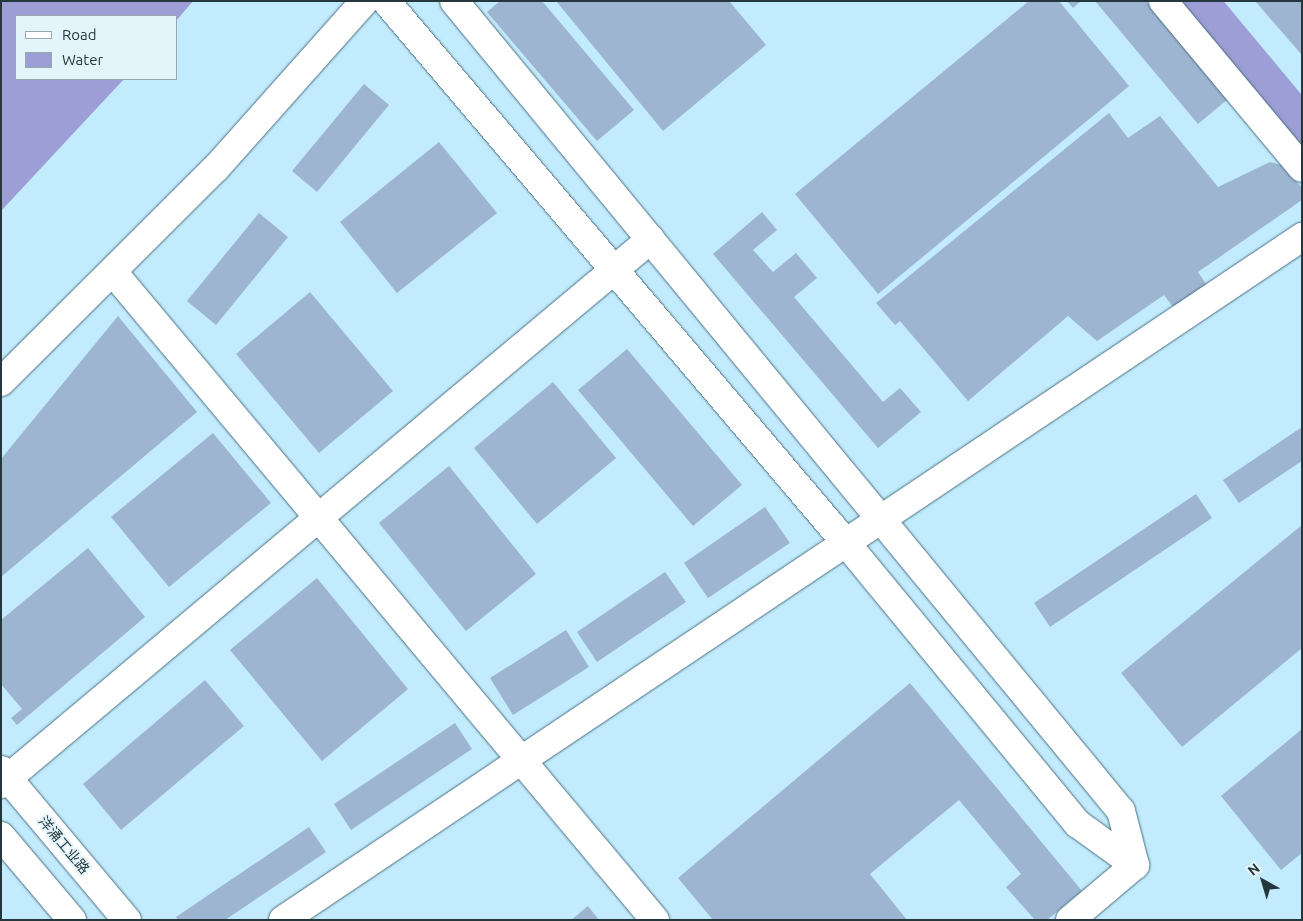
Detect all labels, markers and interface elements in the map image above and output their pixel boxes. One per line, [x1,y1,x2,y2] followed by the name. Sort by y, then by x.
[15,15,178,80] legend
[62,26,97,43] text: Road
[62,51,103,68] text: Water
[35,813,93,877] street label: 洋涌工业路
[1238,856,1288,906] north arrow
[1244,860,1263,879] text: N

